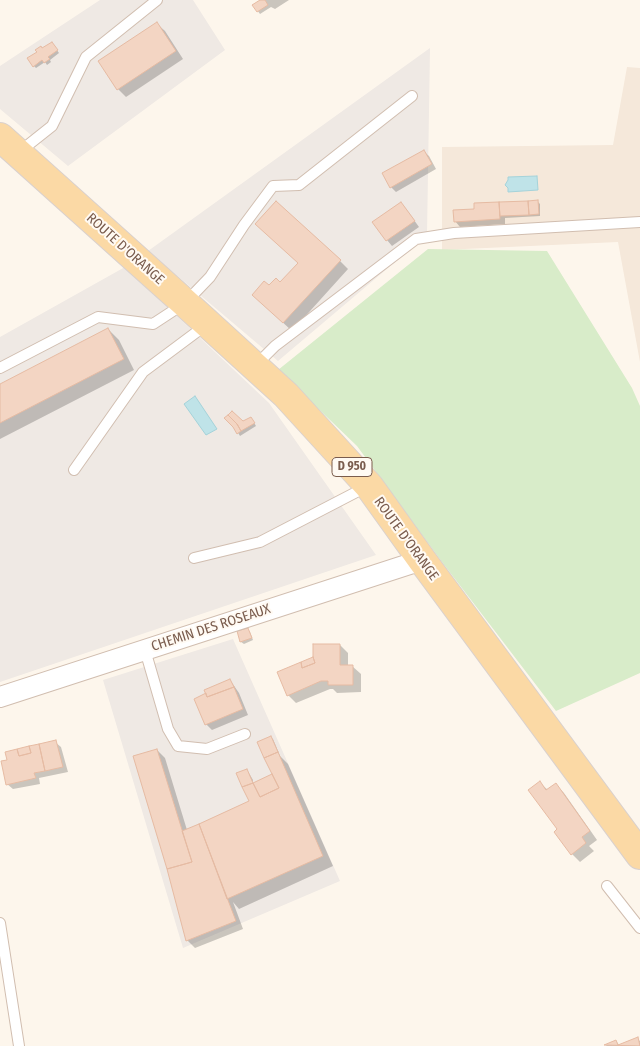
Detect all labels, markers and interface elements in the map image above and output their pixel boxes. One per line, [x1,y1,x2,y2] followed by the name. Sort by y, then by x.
[83,210,167,288] street label: ROUTE D'ORANGE
[332,458,372,477] road number: D 950
[370,494,442,584] street label: ROUTE D'ORANGE
[149,601,273,655] street label: CHEMIN DES ROSEAUX

